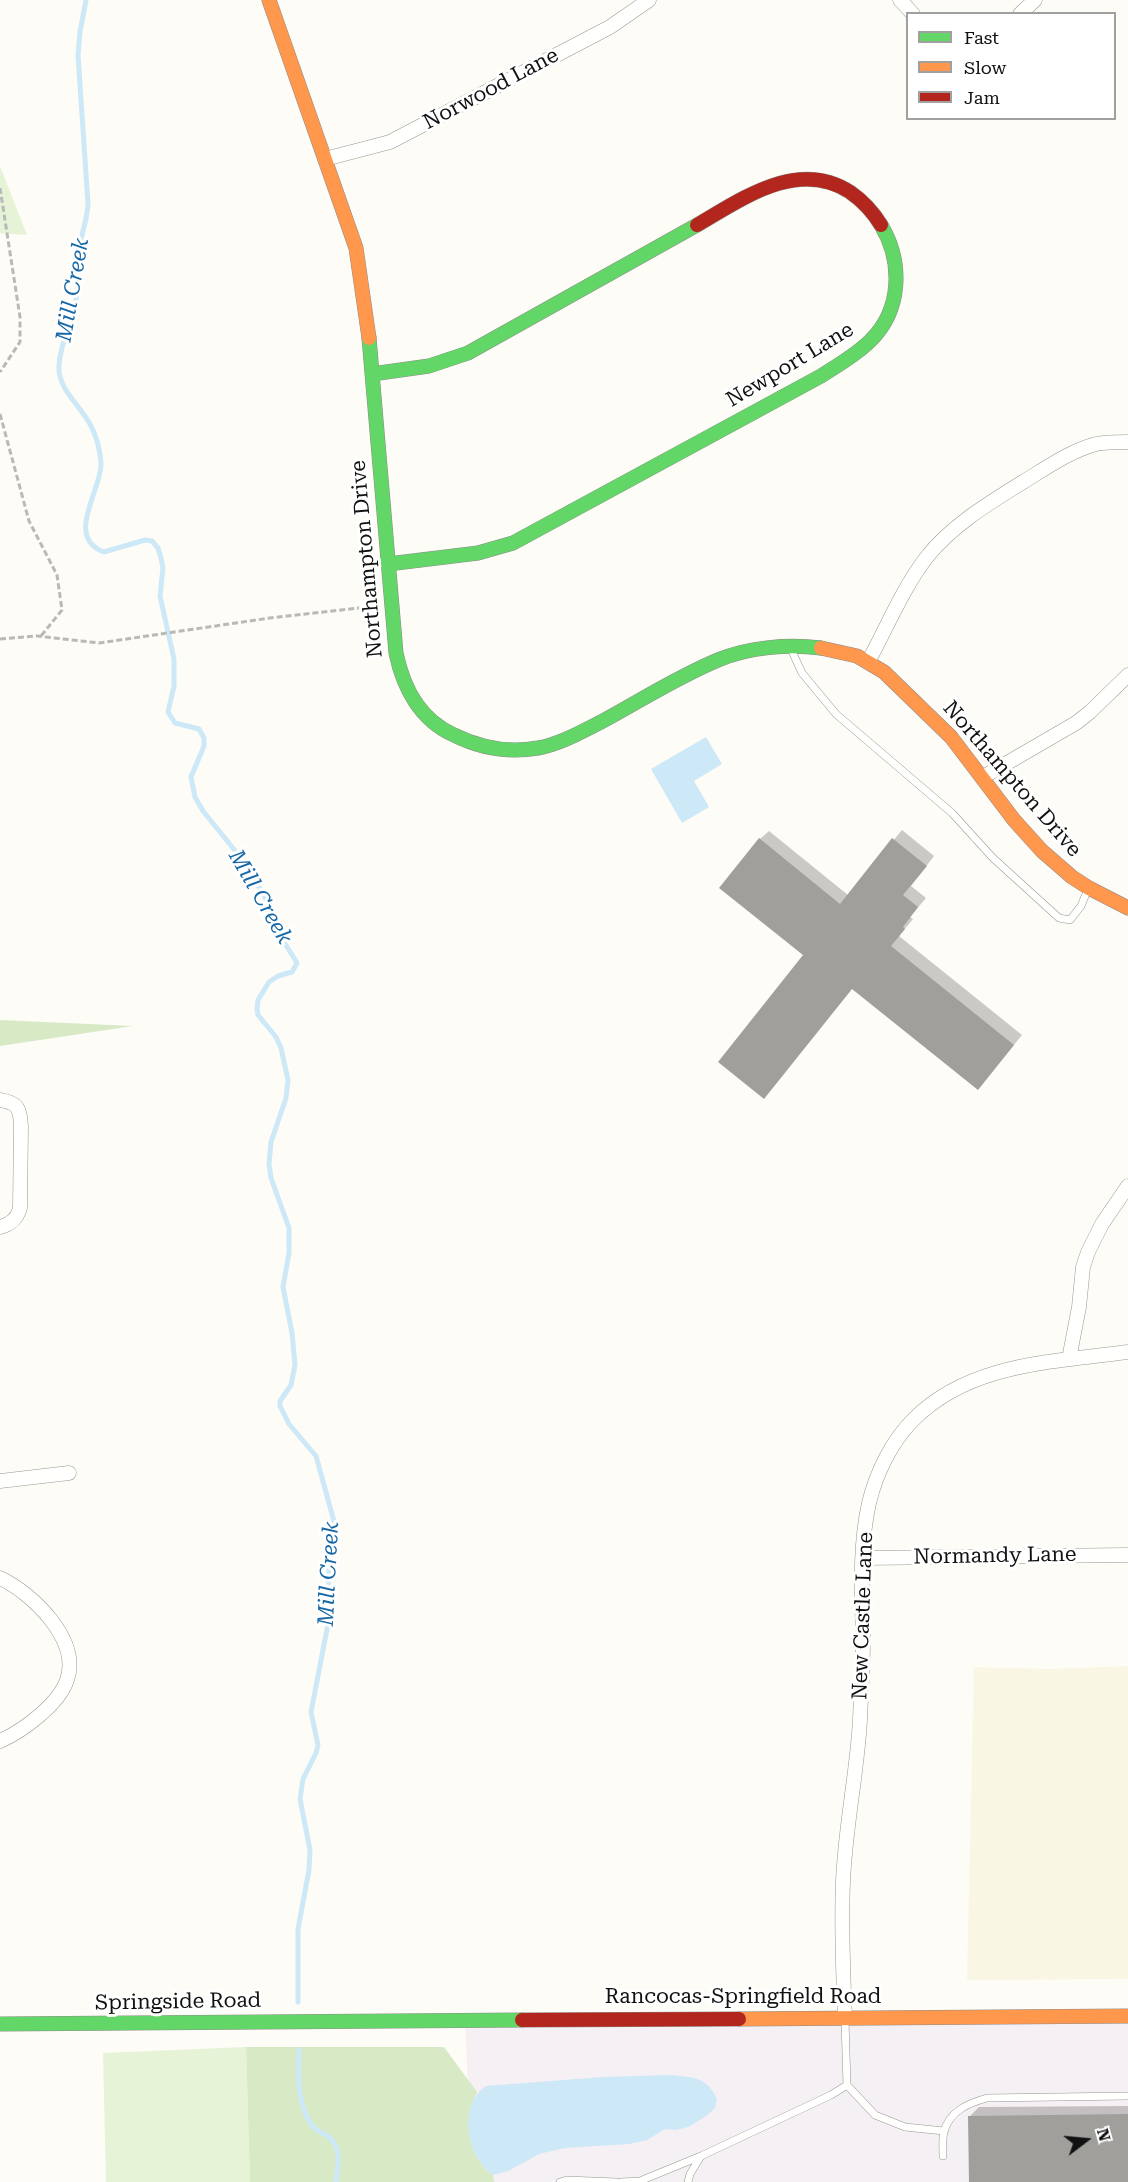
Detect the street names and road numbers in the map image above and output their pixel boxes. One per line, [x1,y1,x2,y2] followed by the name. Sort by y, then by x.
[419,43,563,135] street label: Norwood Lane
[722,317,858,413] street label: Newport Lane
[346,459,388,659] street label: Northampton Drive
[937,696,1087,862] street label: Northampton Drive
[847,1532,879,1700] street label: New Castle Lane
[913,1542,1077,1570] street label: Normandy Lane
[605,1984,881,2010] street label: Rancocas-Springfield Road
[95,1988,261,2016] street label: Springside Road

